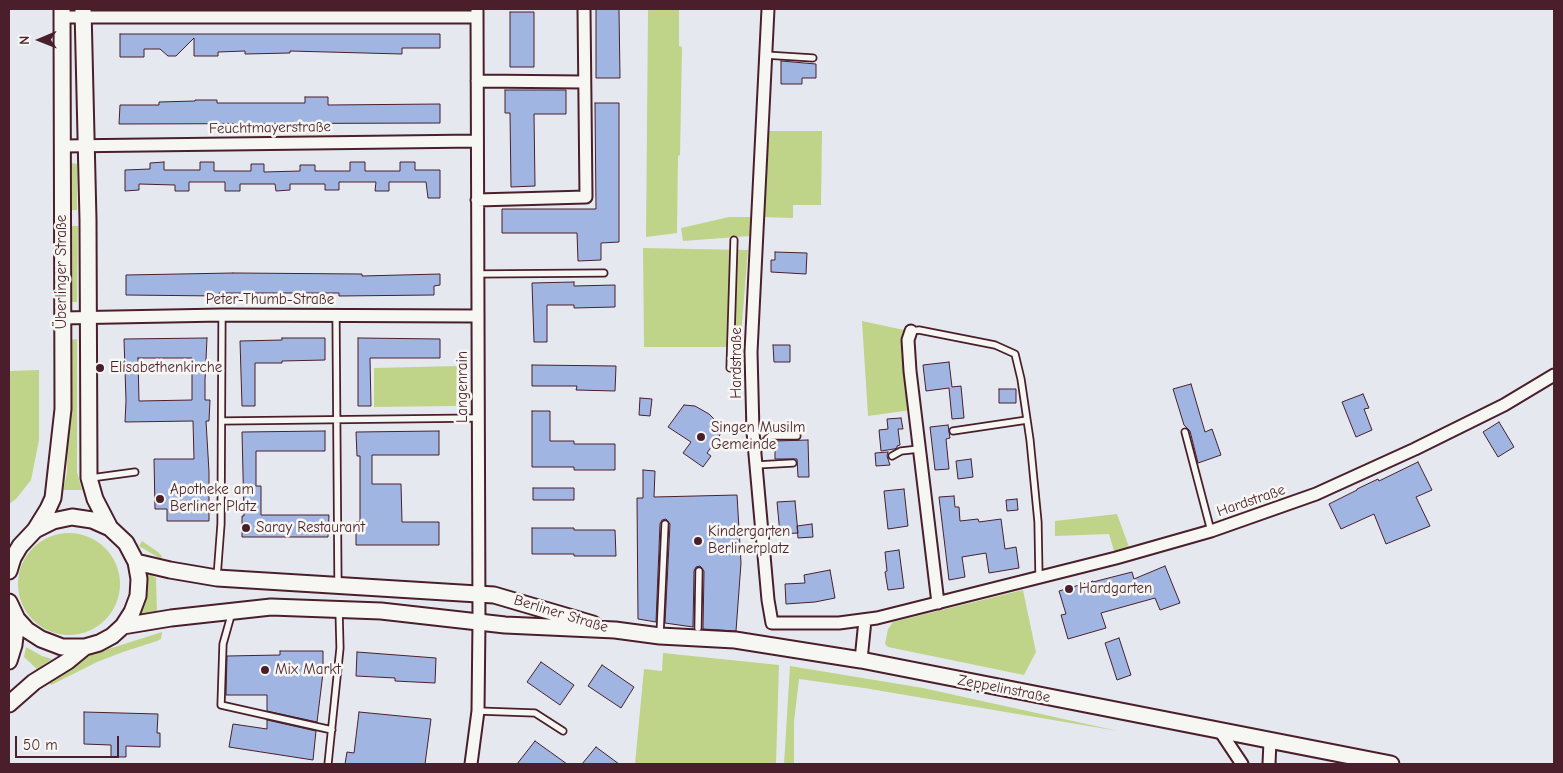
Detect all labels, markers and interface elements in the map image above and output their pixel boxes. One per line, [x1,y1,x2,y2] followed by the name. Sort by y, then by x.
[15,15,65,65] north arrow
[16,36,33,45] text: N
[209,118,331,138] street label: Feuchtmayerstraße
[53,215,71,329] street label: Überlinger Straße
[206,291,334,309] street label: Peter-Thumb-Straße
[728,327,746,399] street label: Hardstraße
[454,351,472,423] street label: Langenrain
[110,359,222,377] place label: Elisabethenkirche
[94,362,106,374] marker: Elisabethenkirche
[711,419,805,454] place label: Singen Musilm Gemeinde
[695,431,707,443] marker: Singen Musilm Gemeinde
[170,481,256,516] place label: Apotheke am Berliner Platz
[1214,481,1288,521] street label: Hardstraße
[154,493,166,505] marker: Apotheke am Berliner Platz
[256,519,365,537] place label: Saray Restaurant
[240,522,252,534] marker: Saray Restaurant
[708,523,790,558] place label: Kindergarten Berlinerplatz
[692,535,704,547] marker: Kindergarten Berlinerplatz
[1079,580,1152,598] place label: Hardgarten
[1063,583,1075,595] marker: Hardgarten
[512,591,610,637] street label: Berliner Straße
[275,661,341,679] place label: Mix Markt
[259,664,271,676] marker: Mix Markt
[956,671,1052,707] street label: Zeppelinstraße
[18,726,121,758] scale bar
[23,736,58,754] text: 50 m

